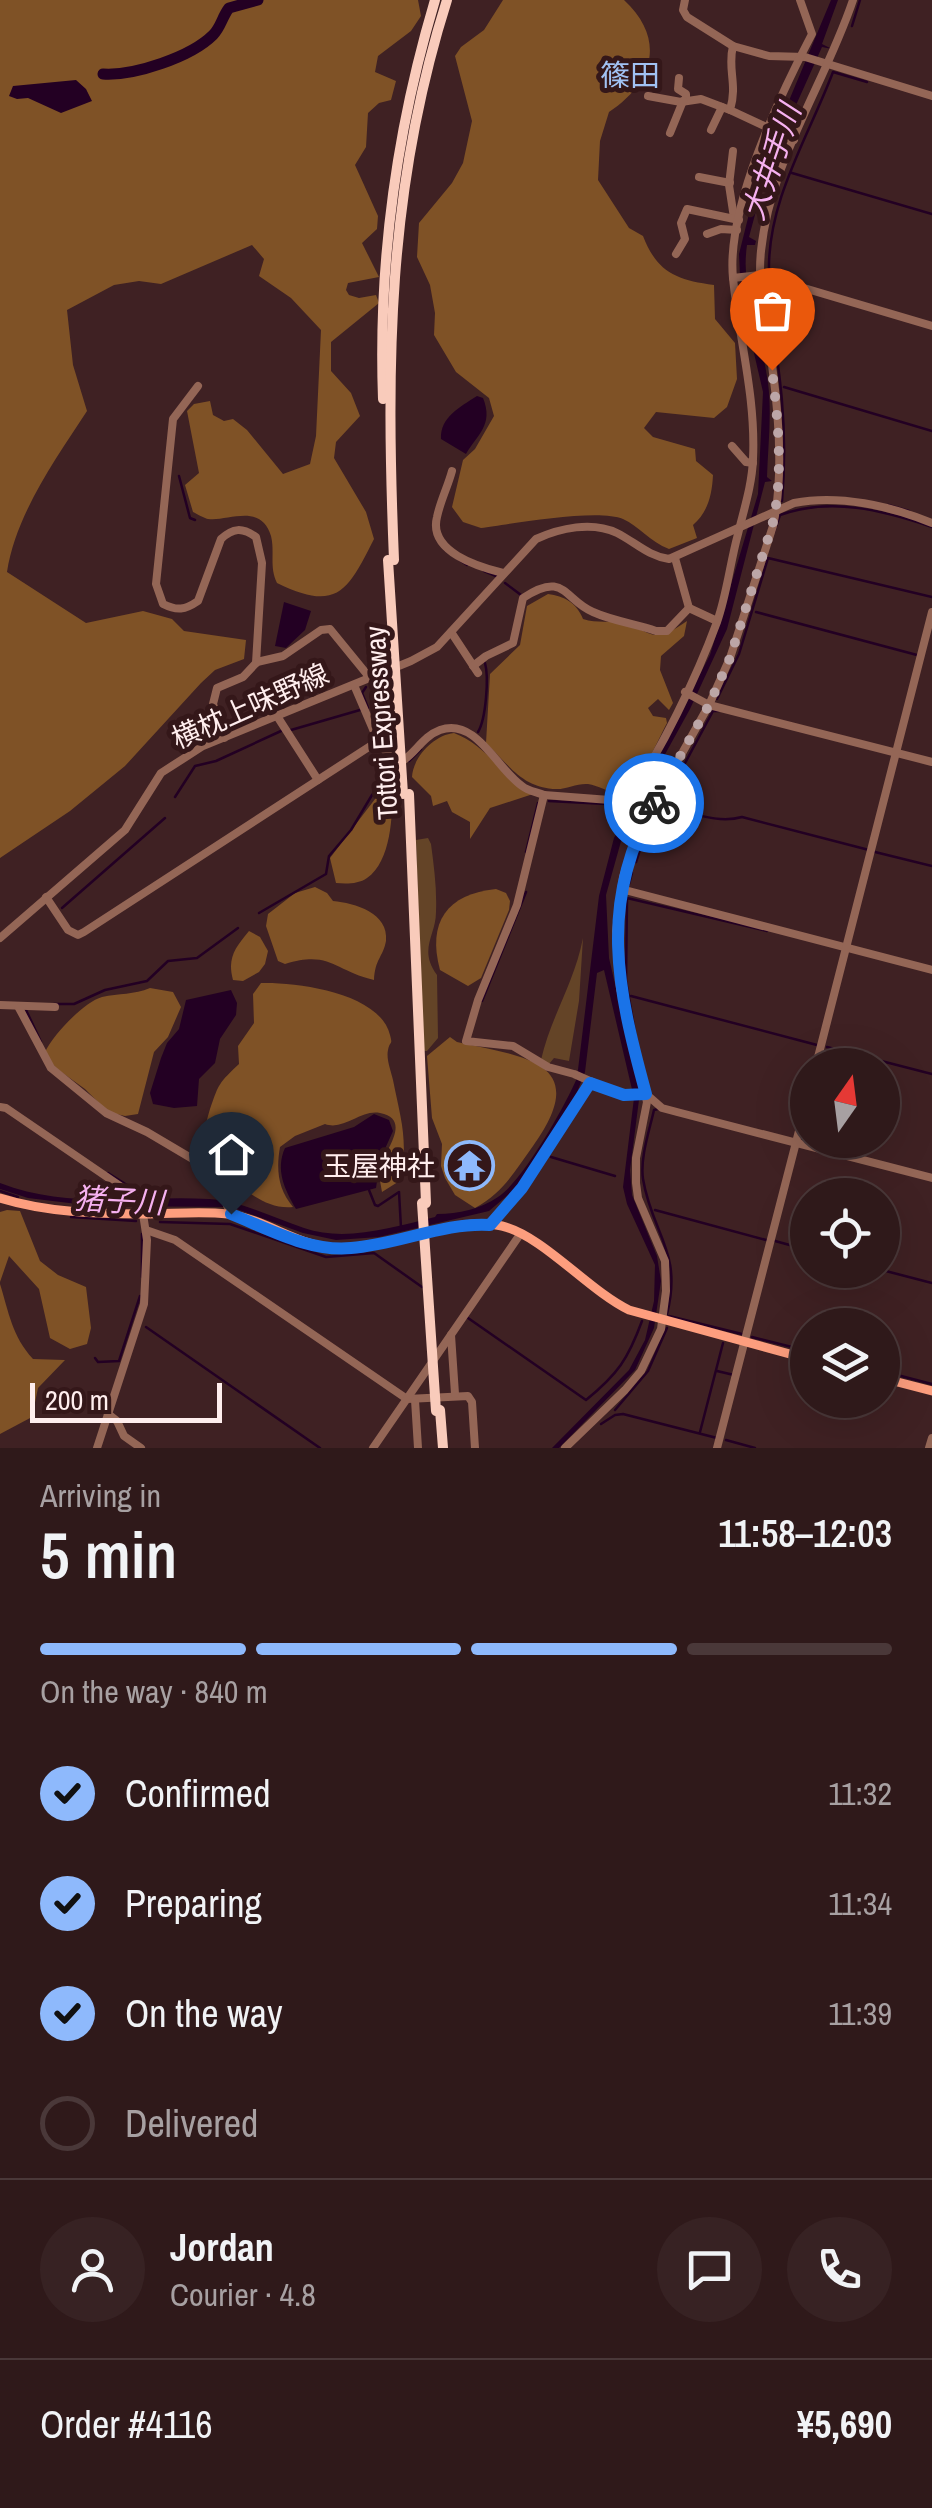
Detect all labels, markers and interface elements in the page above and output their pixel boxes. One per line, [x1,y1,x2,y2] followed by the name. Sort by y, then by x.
[600,55,660,95] district label: 篠田
[733,96,810,225] water label: 大井手川
[730,268,815,371] pin
[745,283,800,338] icon: bag
[355,624,407,821] street label: Tottori Expressway
[166,654,334,758] street label: 横枕上味野線
[604,753,704,853] courier
[627,776,682,831] icon: bike
[790,1048,900,1158] north arrow
[790,1048,900,1418] map controls
[189,1112,274,1215] pin
[204,1127,259,1182] icon: home
[444,1140,496,1192] temple icon: 玉屋神社
[323,1147,435,1185] place label: 玉屋神社
[73,1178,168,1222] water label: 猪子川
[790,1178,900,1288] button: locate
[790,1308,900,1418] button: layers
[30,1378,222,1422] scale bar
[45,1381,109,1419] text: 200 m
[40,1474,161,1517] text: Arriving in
[718,1508,892,1559] text: 11:58–12:03
[40,1511,177,1598] text: 5 min
[40,1670,268,1713] text: On the way · 840 m
[40,1766,95,1821] icon: check
[125,1768,270,1819] text: Confirmed
[828,1772,892,1815] text: 11:32
[40,1876,95,1931] icon: check
[125,1878,262,1929] text: Preparing
[828,1882,892,1925] text: 11:34
[40,1986,95,2041] icon: check
[125,1988,283,2039] text: On the way
[828,1992,892,2035] text: 11:39
[125,2098,258,2149] text: Delivered
[40,2217,145,2322] button: person
[657,2217,762,2322] button: chat
[787,2217,892,2322] button: phone
[170,2222,274,2273] text: Jordan
[170,2273,316,2316] text: Courier · 4.8
[40,2399,213,2450] text: Order #4116
[797,2399,892,2450] text: ¥5,690

